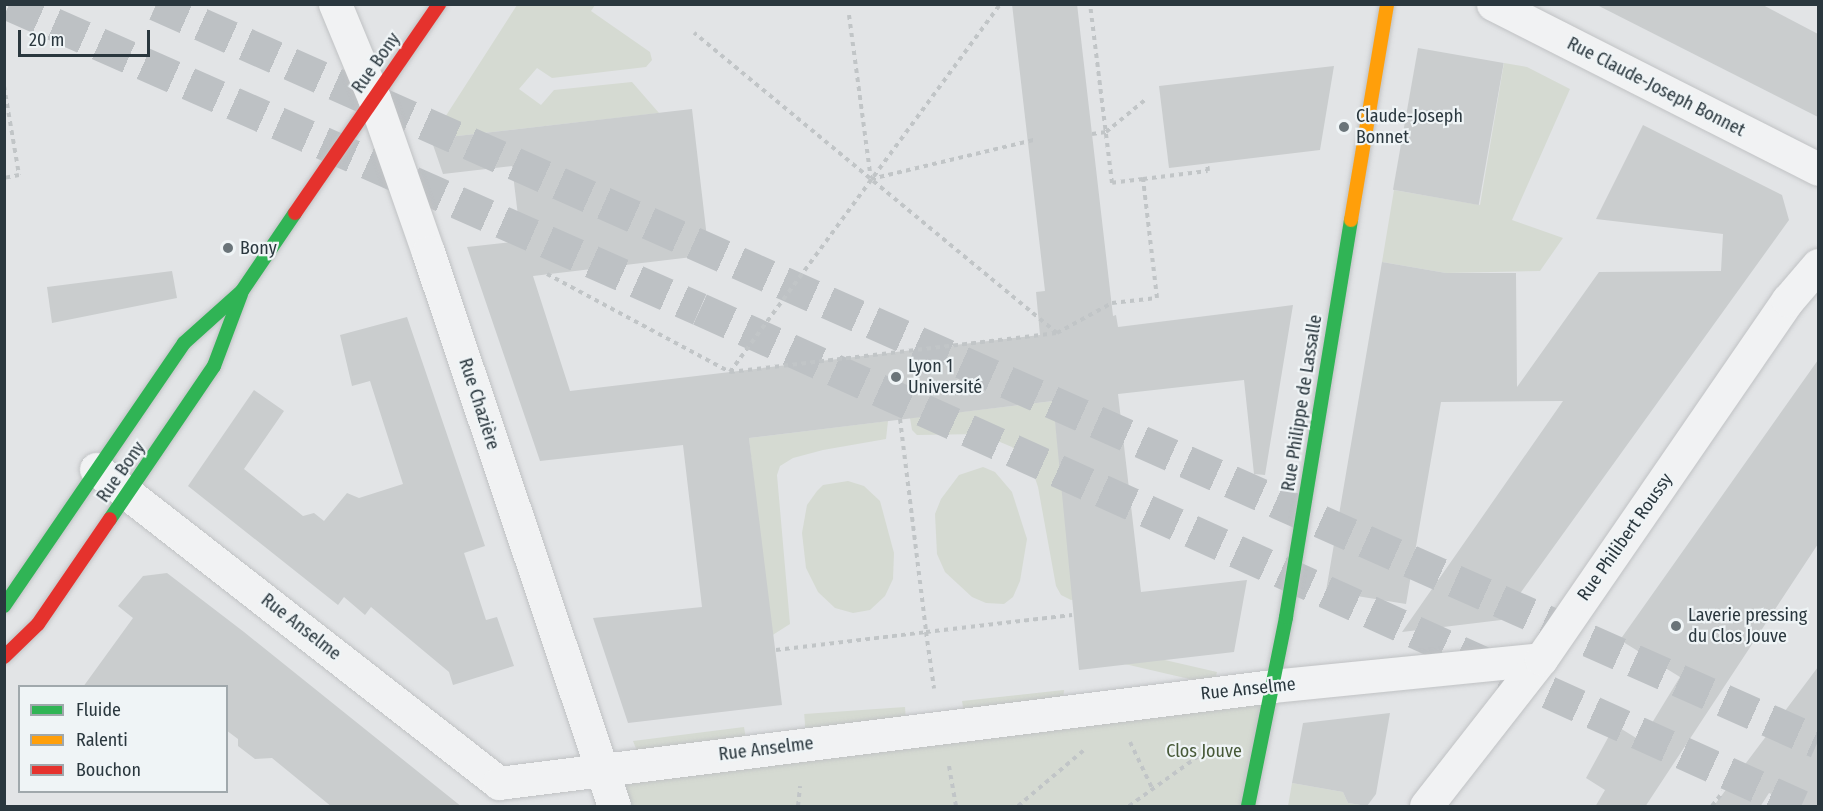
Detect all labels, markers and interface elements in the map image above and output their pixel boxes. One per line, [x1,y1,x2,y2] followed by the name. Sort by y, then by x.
[21,18,153,56] scale bar
[29,29,64,51] text: 20 m
[347,29,405,97] street label: Rue Bony
[1564,33,1748,141] street label: Rue Claude-Joseph Bonnet
[1356,106,1463,148] place label: Claude-Joseph Bonnet
[1337,120,1351,134] marker: Claude-Joseph Bonnet
[240,237,277,259] place label: Bony
[221,241,235,255] marker: Bony
[1277,313,1327,493] street label: Rue Philippe de Lassalle
[454,356,504,452] street label: Rue Chazière
[908,356,982,398] place label: Lyon 1 Université
[889,370,903,384] marker: Lyon 1 Université
[92,438,150,506] street label: Rue Bony
[1573,469,1677,605] street label: Rue Philibert Roussy
[257,589,345,665] street label: Rue Anselme
[1688,605,1807,648] place label: Laverie pressing du Clos Jouve
[1669,619,1683,633] marker: Laverie pressing du Clos Jouve
[1199,673,1297,705] street label: Rue Anselme
[18,685,228,793] legend
[76,699,121,721] text: Fluide
[76,729,128,751] text: Ralenti
[717,732,815,766] street label: Rue Anselme
[1166,740,1242,762] park label: Clos Jouve
[76,759,141,781] text: Bouchon

